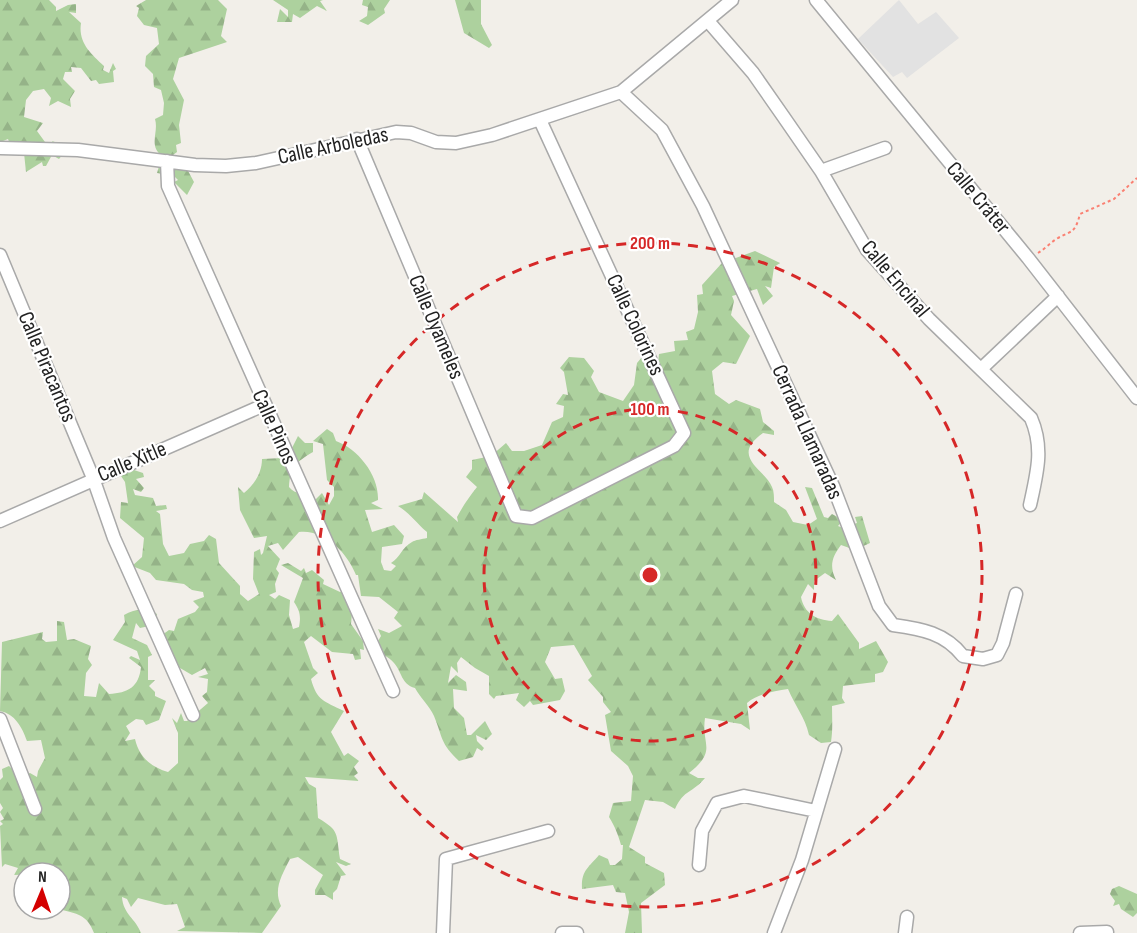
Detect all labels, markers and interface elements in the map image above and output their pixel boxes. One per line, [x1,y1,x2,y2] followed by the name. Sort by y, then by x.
[275,121,391,171] street label: Calle Arboledas
[940,156,1016,240] street label: Calle Cráter
[630,233,670,254] text: 200 m
[855,235,935,323] street label: Calle Encinal
[600,270,670,380] street label: Calle Colorines
[402,271,470,383] street label: Calle Oyameles
[12,308,82,426] street label: Calle Piracantos
[765,361,849,504] street label: Cerrada Llamaradas
[246,385,302,469] street label: Calle Pinos
[631,399,670,420] text: 100 m
[93,435,171,489] street label: Calle Xitle
[640,565,660,585] centre of rings
[12,861,72,921] north arrow
[38,868,47,887] text: N

